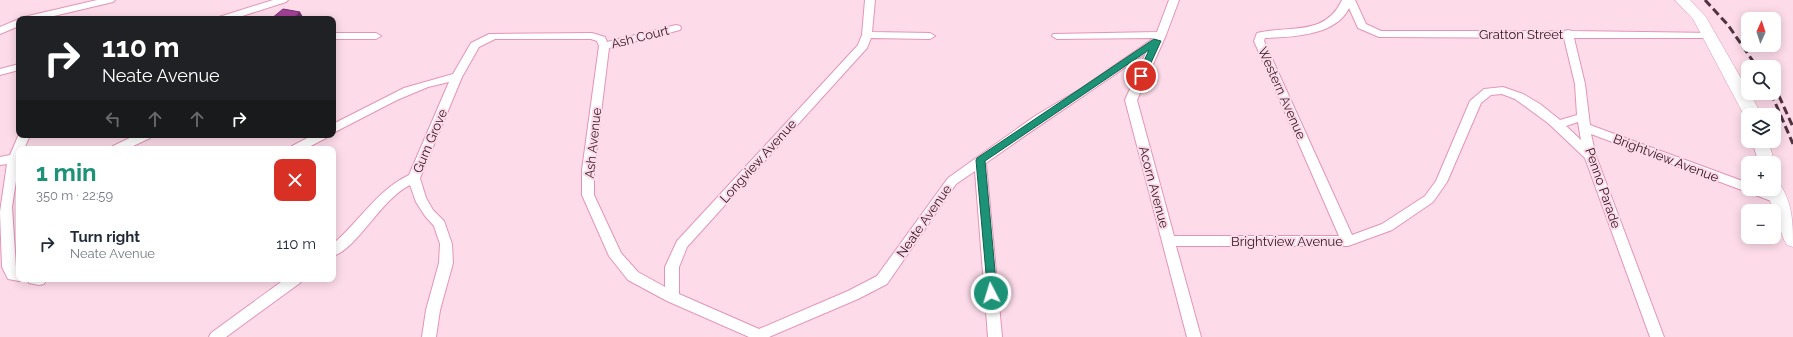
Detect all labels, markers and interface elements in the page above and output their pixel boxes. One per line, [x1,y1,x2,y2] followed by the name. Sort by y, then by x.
[1741,12,1781,52] north arrow
[1741,12,1781,244] map controls
[609,22,671,51] street label: Ash Court
[1479,27,1564,42] street label: Gratton Street
[102,31,180,64] text: 110 m
[36,32,88,84] icon: right
[1255,45,1309,142] street label: Western Avenue
[1124,59,1158,93] pin
[1741,60,1781,100] button: search
[102,65,220,86] text: Neate Avenue
[1130,65,1152,87] icon: arrive
[410,107,450,175] street label: Gum Grove
[582,107,604,179] street label: Ash Avenue
[102,108,124,130] icon: left
[144,108,166,130] icon: ahead
[186,108,208,130] icon: ahead
[228,108,250,130] icon: right
[1741,108,1781,148] button: layers
[717,116,800,206] street label: Longview Avenue
[1611,131,1721,185] street label: Brightview Avenue
[1136,144,1172,230] street label: Acorn Avenue
[1582,146,1624,231] street label: Penno Parade
[1741,156,1781,196] button: +
[36,158,97,187] text: 1 min
[274,159,316,201] button: close
[893,182,955,260] street label: Neate Avenue
[36,188,113,203] text: 350 m · 22:59
[1741,204,1781,244] button: −
[70,228,140,246] text: Turn right
[36,233,58,255] icon: right
[1231,234,1343,249] street label: Brightview Avenue
[276,235,316,253] text: 110 m
[70,246,155,261] text: Neate Avenue
[970,272,1012,314] position arrow

